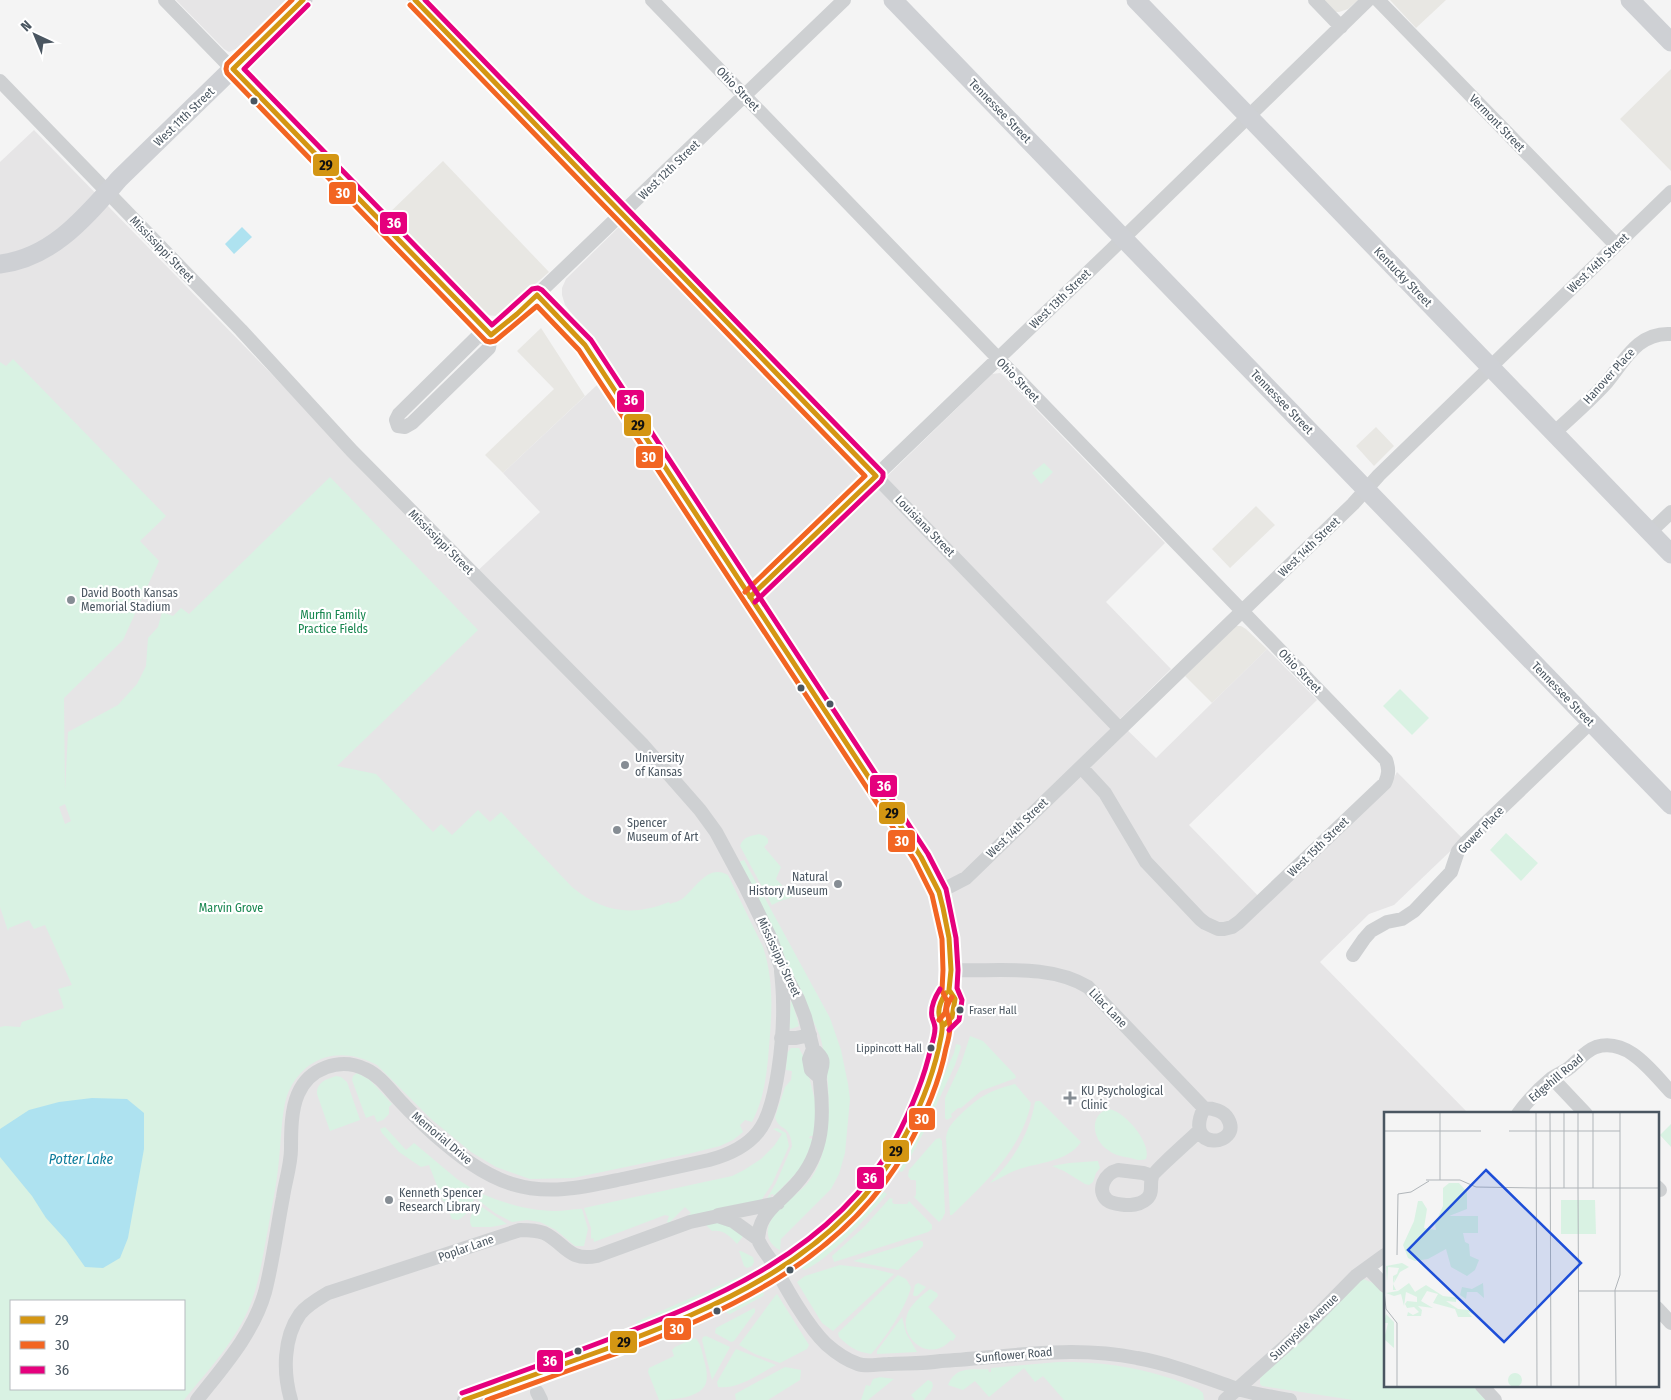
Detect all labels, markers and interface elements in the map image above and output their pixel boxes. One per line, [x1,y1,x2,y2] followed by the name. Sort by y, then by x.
[10,10,60,60] north arrow
[17,17,35,35] text: N
[714,64,762,114] street label: Ohio Street
[966,76,1034,146] street label: Tennessee Street
[151,85,217,149] street label: West 11th Street
[1466,92,1528,155] street label: Vermont Street
[249,96,259,106] unlabelled marker
[636,137,702,203] street label: West 12th Street
[312,153,340,177] line badge: 29
[318,157,333,174] text: 29
[328,181,357,205] line badge: 30
[335,185,350,202] text: 30
[379,211,408,235] line badge: 36
[127,213,197,285] street label: Mississippi Street
[386,215,401,232] text: 36
[1564,230,1632,296] street label: West 14th Street
[1371,244,1435,310] street label: Kentucky Street
[1027,266,1093,332] street label: West 13th Street
[1580,345,1638,407] street label: Hanover Place
[994,355,1042,405] street label: Ohio Street
[1248,367,1316,437] street label: Tennessee Street
[616,389,645,413] line badge: 36
[623,392,638,409] text: 36
[623,413,652,437] line badge: 29
[630,417,645,434] text: 29
[635,445,664,469] line badge: 30
[641,449,656,466] text: 30
[892,493,958,559] street label: Louisiana Street
[406,507,476,577] street label: Mississippi Street
[1275,514,1343,580] street label: West 14th Street
[81,586,178,614] place label: David Booth Kansas Memorial Stadium
[65,594,77,606] marker: David Booth Kansas Memorial Stadium
[298,608,368,636] park label: Murfin Family Practice Fields
[1276,646,1324,696] street label: Ohio Street
[1529,659,1597,729] street label: Tennessee Street
[796,683,806,693] unlabelled marker
[825,699,835,709] unlabelled marker
[635,751,685,779] place label: University of Kansas
[619,759,631,771] marker: University of Kansas
[869,774,898,798] line badge: 36
[876,778,891,795] text: 36
[983,795,1051,861] street label: West 14th Street
[878,801,906,825] line badge: 29
[1455,804,1507,856] street label: Gower Place
[884,805,899,822] text: 29
[1285,814,1351,880] street label: West 15th Street
[627,816,698,844] place label: Spencer Museum of Art
[611,824,623,836] marker: Spencer Museum of Art
[887,829,916,853] line badge: 30
[894,833,909,850] text: 30
[749,870,828,898] place label: Natural History Museum
[832,878,844,890] marker: Natural History Museum
[199,901,263,915] park label: Marvin Grove
[754,915,804,999] street label: Mississippi Street
[1086,986,1130,1030] street label: Lilac Lane
[969,1004,1017,1017] place label: Fraser Hall
[955,1005,965,1015] marker: Fraser Hall
[856,1042,922,1055] place label: Lippincott Hall
[926,1043,936,1053] marker: Lippincott Hall
[1526,1051,1586,1105] street label: Edgehill Road
[1081,1084,1163,1112] place label: KU Psychological Clinic
[1063,1091,1077,1105] marker: KU Psychological Clinic
[908,1107,936,1131] line badge: 30
[409,1109,475,1167] street label: Memorial Drive
[914,1111,929,1128] text: 30
[1384,1112,1658,1388] inset map
[882,1139,910,1163] line badge: 29
[888,1143,903,1160] text: 29
[49,1151,114,1168] water label: Potter Lake
[856,1166,885,1190] line badge: 36
[862,1170,877,1187] text: 36
[399,1186,483,1214] place label: Kenneth Spencer Research Library
[383,1194,395,1206] marker: Kenneth Spencer Research Library
[436,1232,496,1264] street label: Poplar Lane
[785,1265,795,1275] unlabelled marker
[1267,1291,1341,1363] street label: Sunnyside Avenue
[10,1300,185,1390] legend
[712,1306,722,1316] unlabelled marker
[55,1311,69,1329] text: 29
[663,1317,692,1341] line badge: 30
[669,1321,684,1338] text: 30
[609,1330,638,1354] line badge: 29
[616,1334,631,1351] text: 29
[55,1336,70,1354] text: 30
[975,1345,1053,1365] street label: Sunflower Road
[573,1346,583,1356] unlabelled marker
[536,1349,564,1373] line badge: 36
[542,1353,557,1370] text: 36
[55,1361,69,1379] text: 36

